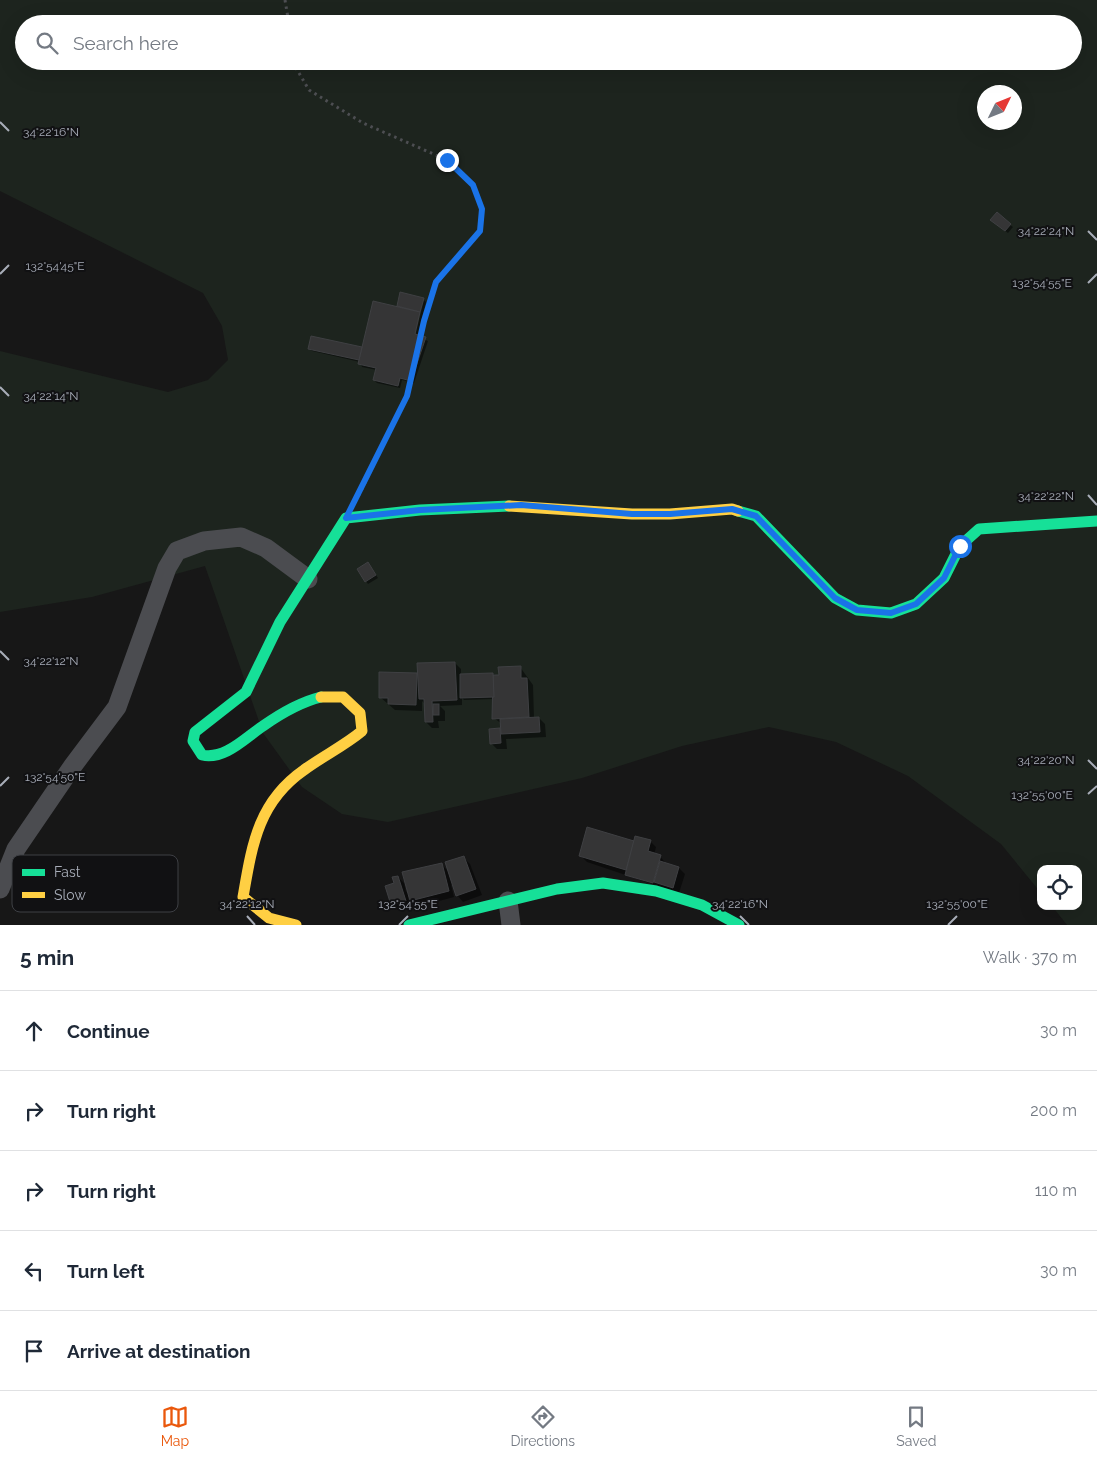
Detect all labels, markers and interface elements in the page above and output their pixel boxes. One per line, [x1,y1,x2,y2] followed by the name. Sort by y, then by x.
[15,15,1082,70] search box
[33,29,61,57] icon: search
[73,32,179,54] text: Search here
[977,85,1022,130] north arrow
[23,125,79,139] text: 34°22'16"N
[436,149,459,172] route end
[1018,224,1074,238] text: 34°22'24"N
[25,259,85,273] text: 132°54'45"E
[1012,276,1072,290] text: 132°54'55"E
[23,389,79,403] text: 34°22'14"N
[1018,489,1074,503] text: 34°22'22"N
[949,535,972,558] route start
[24,654,78,668] text: 34°22'12"N
[1017,753,1075,767] text: 34°22'20"N
[25,770,85,784] text: 132°54'50"E
[1011,788,1073,802] text: 132°55'00"E
[12,855,178,912] legend
[54,864,81,880] text: Fast
[1037,865,1082,910] map controls
[1037,865,1082,910] button: locate
[54,887,86,903] text: Slow
[220,897,274,911] text: 34°22'12"N
[378,897,438,911] text: 132°54'55"E
[712,897,768,911] text: 34°22'16"N
[926,897,988,911] text: 132°55'00"E
[20,945,74,970] text: 5 min
[983,948,1077,967] text: Walk · 370 m
[20,1017,48,1045] icon: ahead
[67,1020,150,1042] text: Continue
[1040,1021,1077,1040] text: 30 m
[20,1097,48,1125] icon: right
[67,1100,156,1122] text: Turn right
[1030,1101,1077,1120] text: 200 m
[20,1177,48,1205] icon: right
[67,1180,156,1202] text: Turn right
[1035,1181,1077,1200] text: 110 m
[20,1257,48,1285] icon: left
[67,1260,144,1282] text: Turn left
[1040,1261,1077,1280] text: 30 m
[20,1337,48,1365] icon: arrive
[67,1340,251,1362] text: Arrive at destination
[161,1403,189,1449] tab: Map
[510,1403,575,1449] tab: Directions
[896,1403,936,1449] tab: Saved

